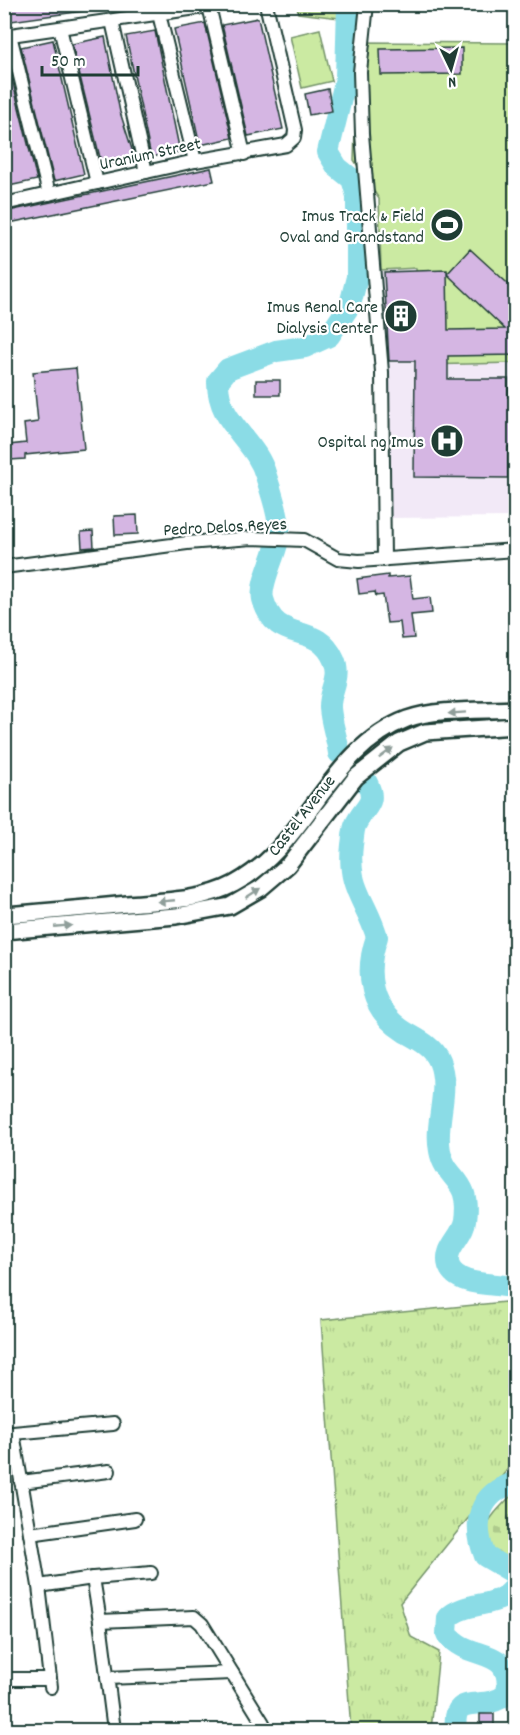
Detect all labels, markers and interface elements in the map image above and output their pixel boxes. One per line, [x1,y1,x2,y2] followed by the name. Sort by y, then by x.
[42,39,138,77] scale bar
[421,39,481,99] north arrow
[51,50,86,75] text: 50 m
[447,70,457,93] text: N
[97,132,204,178] street label: Uranium Street
[280,205,424,251] place label: Imus Track & Field Oval and Grandstand
[429,207,465,243] sports icon: Imus Track & Field Oval and Grandstand
[267,296,378,342] place label: Imus Renal Care Dialysis Center
[383,298,419,334] building icon: Imus Renal Care Dialysis Center
[429,423,465,459] hospital icon: Ospital ng Imus
[317,431,424,456] place label: Ospital ng Imus
[163,513,288,544] street label: Pedro Delos Reyes
[448,708,467,717] one-way arrow
[378,747,393,759] one-way arrow
[263,771,343,863] street label: Castel Avenue
[245,888,261,899] one-way arrow
[157,896,176,906] one-way arrow
[53,921,72,931] one-way arrow

